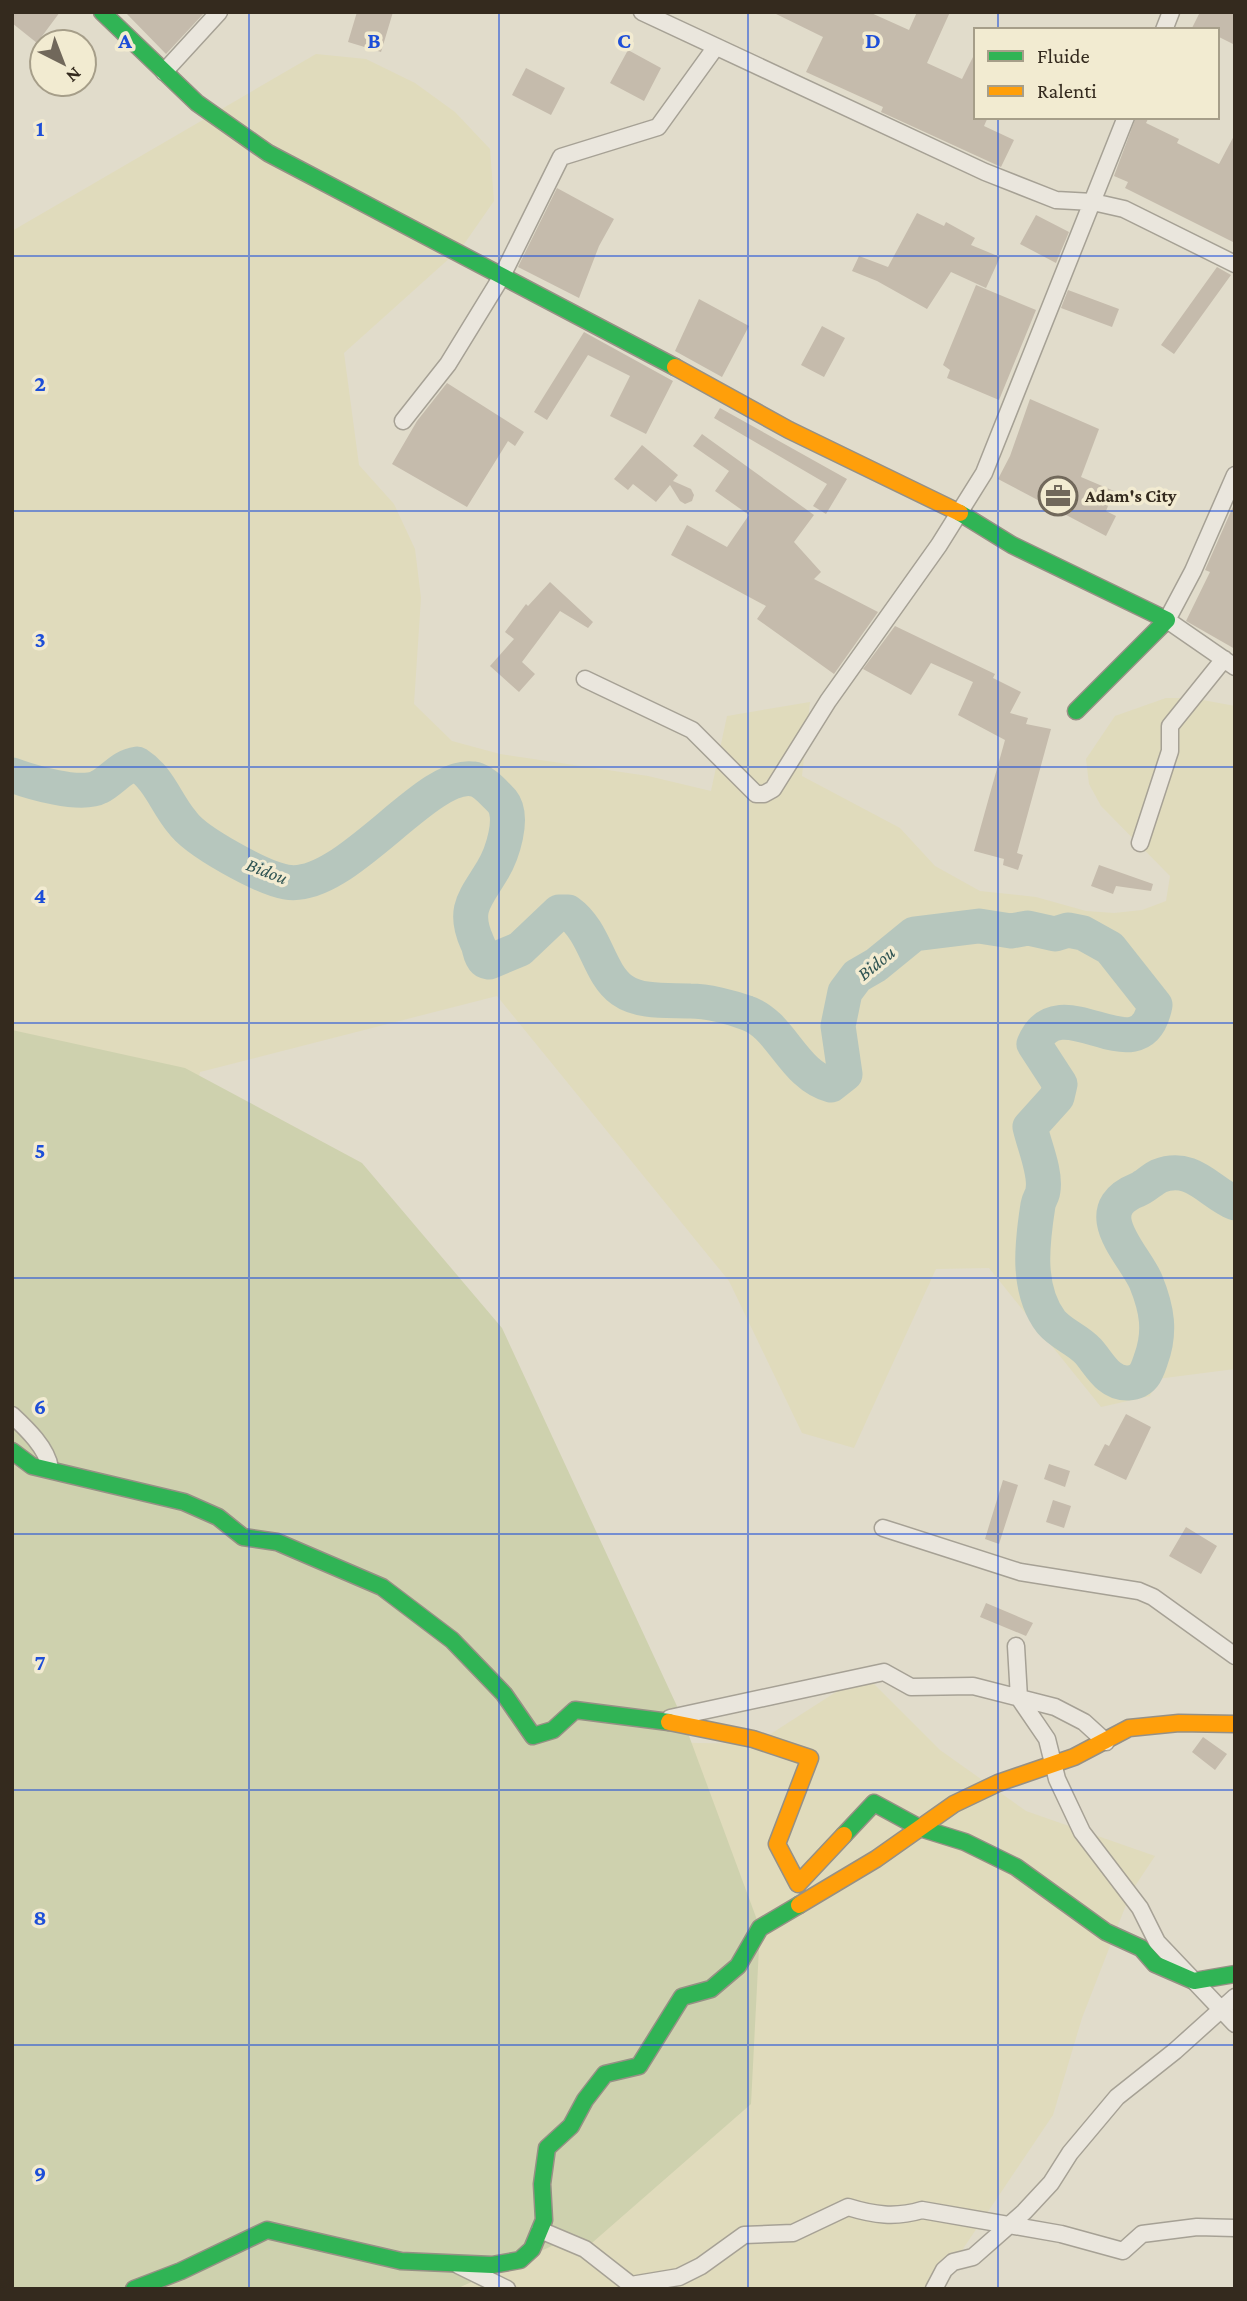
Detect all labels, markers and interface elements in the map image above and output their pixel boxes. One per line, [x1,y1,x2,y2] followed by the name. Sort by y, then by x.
[117,27,132,53] text: A
[367,27,381,53] text: B
[617,27,631,53] text: C
[865,27,881,53] text: D
[28,28,98,98] north arrow
[974,28,1219,119] legend
[1037,44,1090,68] text: Fluide
[62,63,86,87] text: N
[1037,79,1097,103] text: Ralenti
[36,115,45,141] text: 1
[34,370,46,396] text: 2
[1037,475,1079,517] office icon: Adam's City
[1084,486,1177,506] place label: Adam's City
[34,626,46,652] text: 3
[244,854,291,889] water label: Bidou
[34,882,46,908] text: 4
[853,941,899,984] water label: Bidou
[34,1137,46,1163] text: 5
[34,1393,46,1419] text: 6
[34,1649,46,1675] text: 7
[33,1904,47,1930] text: 8
[34,2160,46,2186] text: 9

